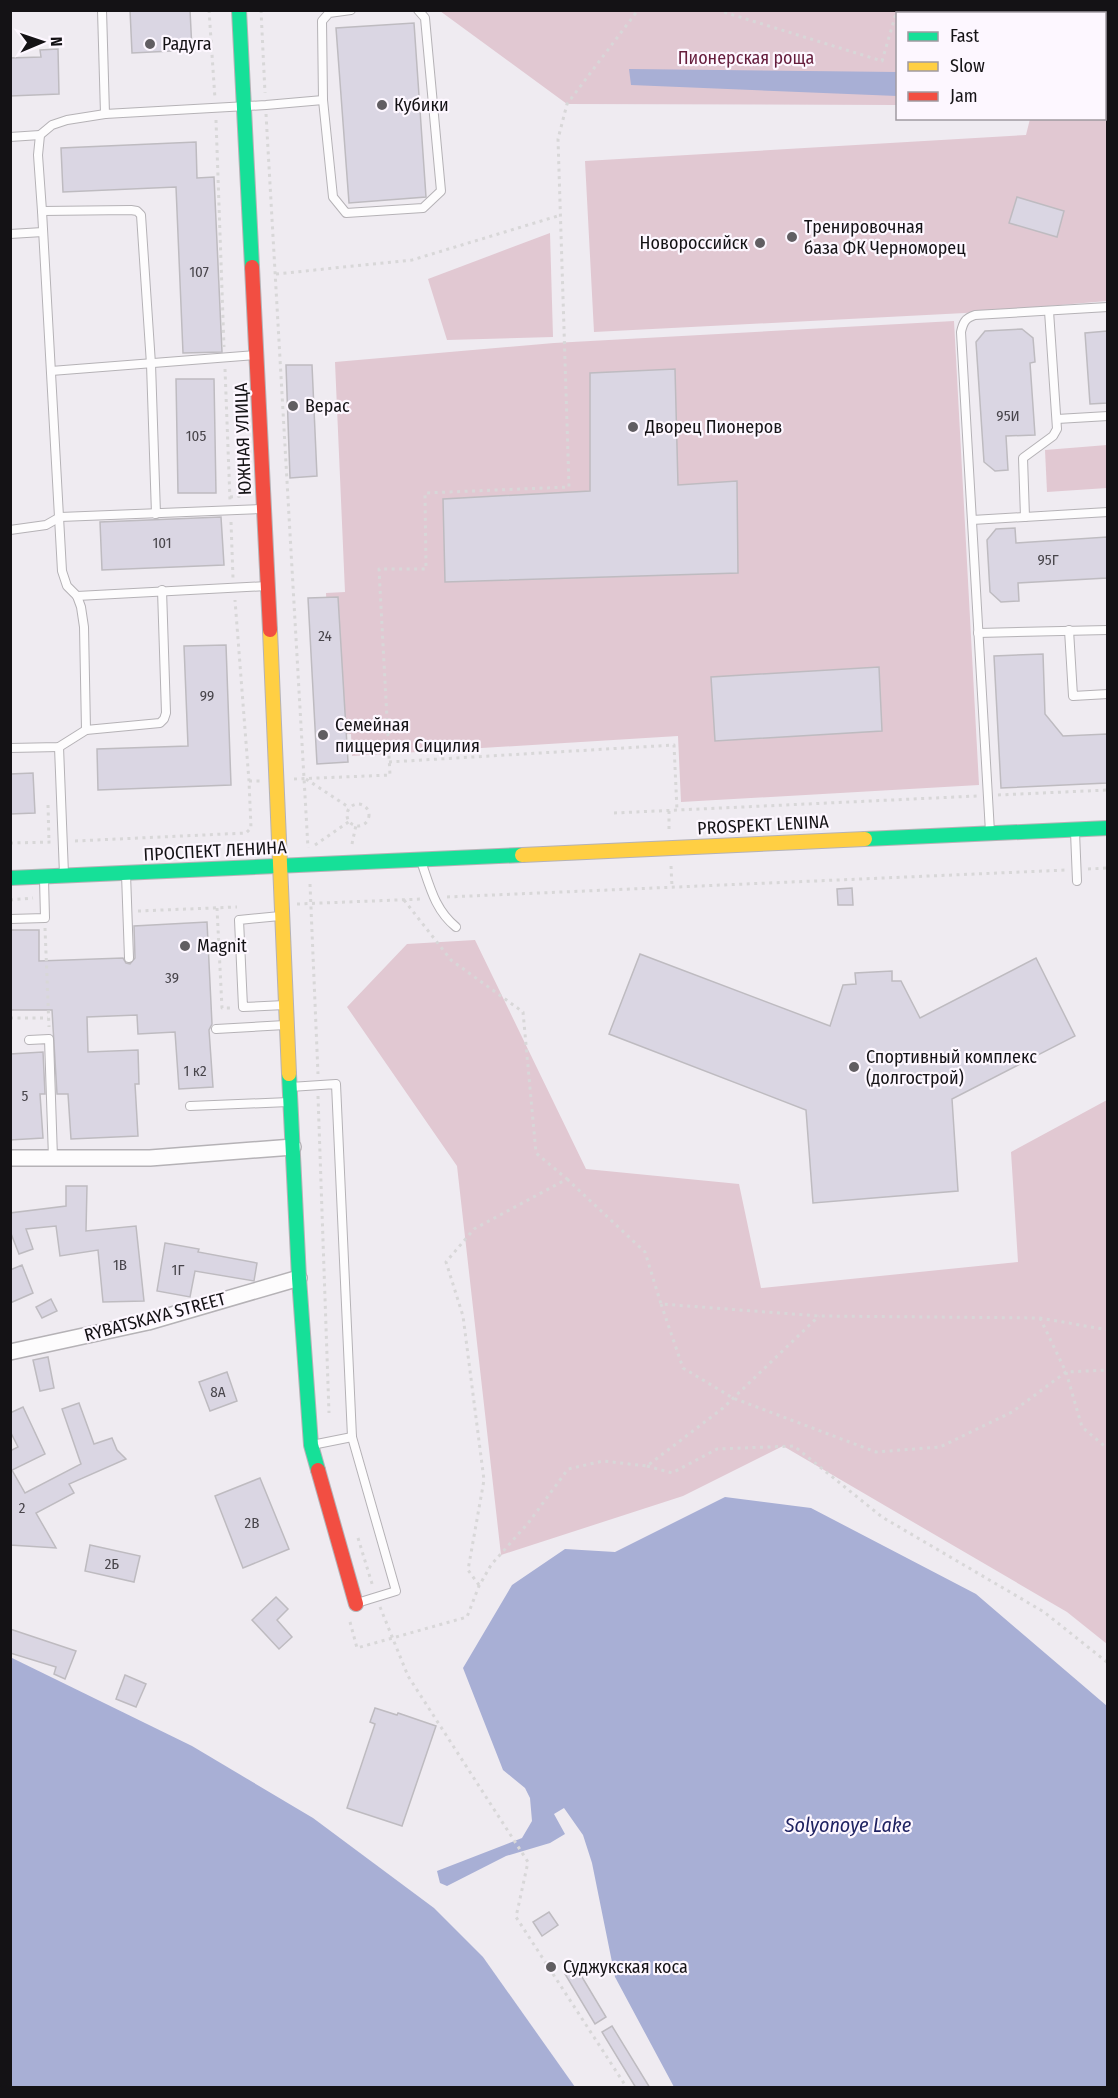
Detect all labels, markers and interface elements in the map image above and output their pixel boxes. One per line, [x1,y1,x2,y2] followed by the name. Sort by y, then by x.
[12,12,72,72] north arrow
[896,12,1106,120] legend
[950,25,979,47] text: Fast
[162,33,212,55] place label: Радуга
[47,36,66,47] text: N
[143,37,157,51] marker: Радуга
[678,47,815,69] park label: Пионерская роща
[950,55,985,77] text: Slow
[950,85,978,107] text: Jam
[394,94,449,116] place label: Кубики
[375,98,389,112] marker: Кубики
[804,216,966,259] place label: Тренировочная база ФК Черноморец
[785,230,799,244] marker: Тренировочная база ФК Черноморец
[640,232,749,254] place label: Новороссийск
[753,236,767,250] marker: Новороссийск
[189,263,209,281] house number: 107
[230,382,256,496] street label: ЮЖНАЯ УЛИЦА
[305,395,350,417] place label: Верас
[286,399,300,413] marker: Верас
[996,407,1020,425] house number: 95И
[644,416,782,438] place label: Дворец Пионеров
[626,420,640,434] marker: Дворец Пионеров
[186,427,206,445] house number: 105
[152,534,172,552] house number: 101
[1037,551,1059,569] house number: 95Г
[318,627,332,645] house number: 24
[200,687,214,705] house number: 99
[335,714,480,757] place label: Семейная пиццерия Сицилия
[316,728,330,742] marker: Семейная пиццерия Сицилия
[697,811,830,839] street label: PROSPEKT LENINA
[143,836,288,866] street label: ПРОСПЕКТ ЛЕНИНА
[197,935,247,957] place label: Magnit
[178,939,192,953] marker: Magnit
[165,969,179,987] house number: 39
[866,1046,1037,1089] place label: Спортивный комплекс (долгострой)
[847,1060,861,1074] marker: Спортивный комплекс (долгострой)
[183,1062,207,1080] house number: 1 к2
[22,1087,29,1105] house number: 5
[113,1256,127,1274] house number: 1В
[172,1261,184,1279] house number: 1Г
[82,1287,229,1346] street label: RYBATSKAYA STREET
[210,1383,226,1401] house number: 8А
[19,1499,26,1517] house number: 2
[245,1514,259,1532] house number: 2В
[105,1555,119,1573] house number: 2Б
[784,1813,912,1837] water label: Solyonoye Lake
[563,1956,688,1978] place label: Суджукская коса
[544,1960,558,1974] marker: Суджукская коса

